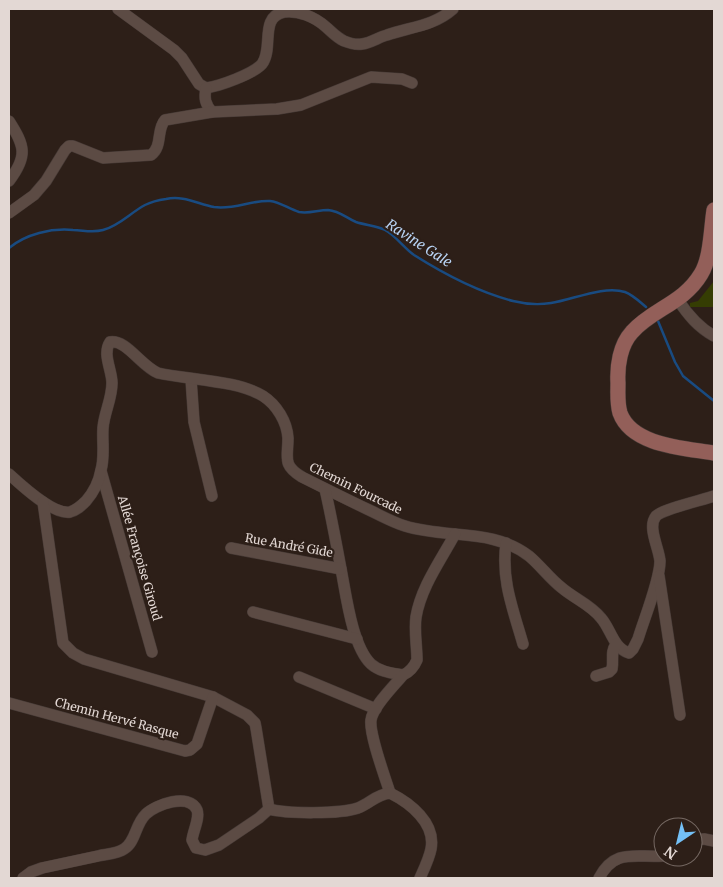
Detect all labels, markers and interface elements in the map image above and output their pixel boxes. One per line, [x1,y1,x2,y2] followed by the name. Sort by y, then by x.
[382,215,456,271] water label: Ravine Gale
[307,459,405,517] street label: Chemin Fourcade
[115,493,165,622] street label: Allée Françoise Giroud
[244,530,334,560] street label: Rue André Gide
[54,694,180,742] street label: Chemin Hervé Rasque
[653,817,703,867] north arrow
[661,842,680,863] text: N

